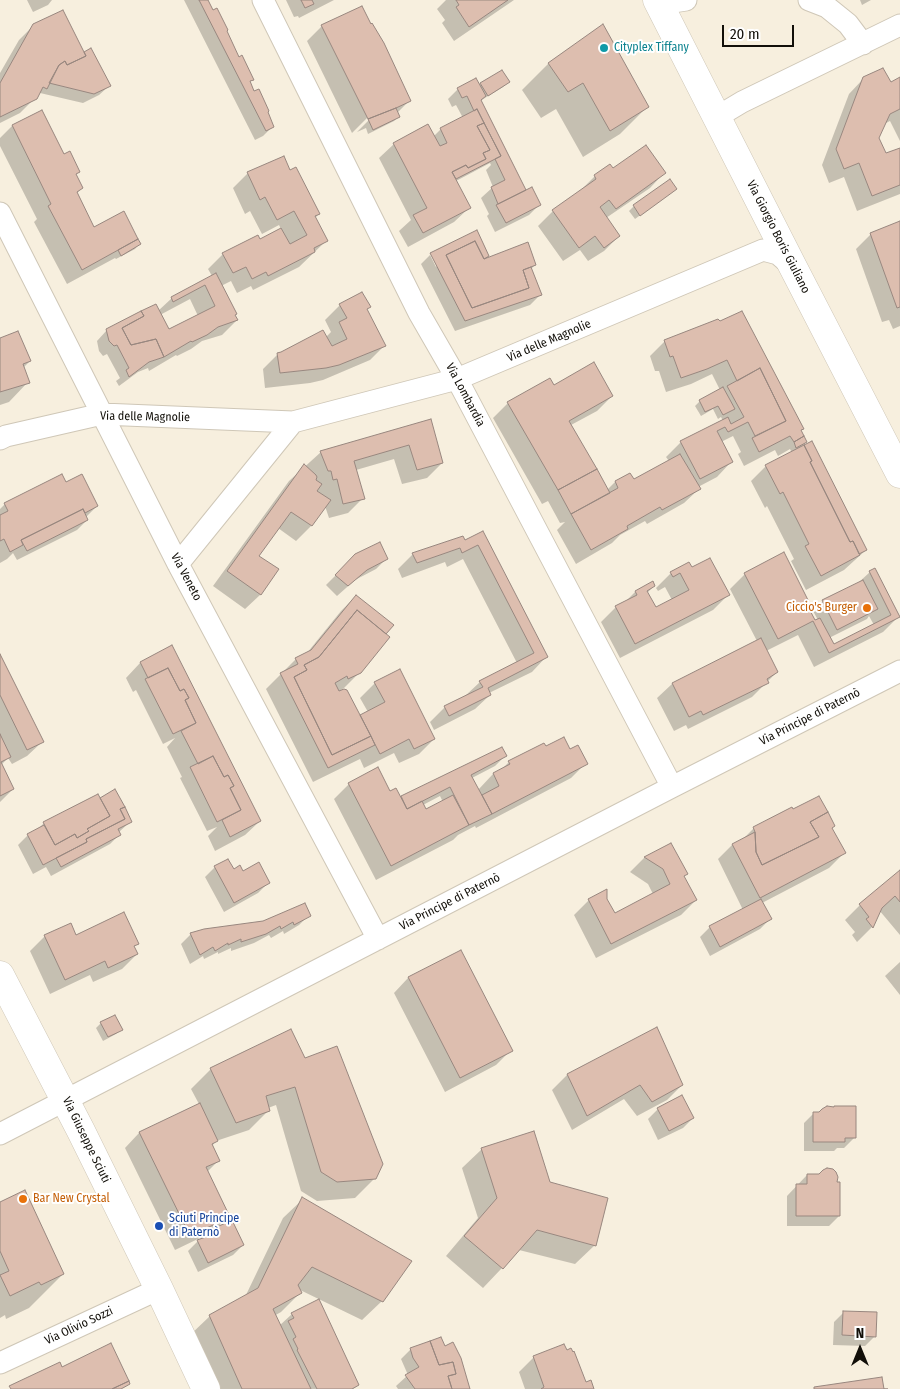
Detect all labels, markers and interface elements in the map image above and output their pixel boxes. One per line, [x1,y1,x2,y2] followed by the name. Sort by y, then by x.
[725,15,798,47] scale bar
[730,25,760,43] text: 20 m
[614,41,689,55] place label: Cityplex Tiffany
[598,42,610,54] marker: Cityplex Tiffany
[743,178,813,296] street label: Via Giorgio Boris Giuliano
[505,317,593,365] street label: Via delle Magnolie
[442,361,488,429] street label: Via Lombardia
[100,409,190,425] street label: Via delle Magnolie
[167,551,205,603] street label: Via Veneto
[786,601,857,615] place label: Ciccio's Burger
[861,602,873,614] marker: Ciccio's Burger
[757,685,863,749] street label: Via Principe di Paternò
[397,870,503,934] street label: Via Principe di Paternò
[59,1095,113,1185] street label: Via Giuseppe Sciuti
[33,1192,110,1206] place label: Bar New Crystal
[17,1193,29,1205] marker: Bar New Crystal
[169,1212,239,1240] place label: Sciuti Principe di Paternò
[153,1220,165,1232] marker: Sciuti Principe di Paternò
[43,1304,115,1348] street label: Via Olivio Sozzi
[835,1324,885,1374] north arrow
[856,1325,864,1342] text: N

